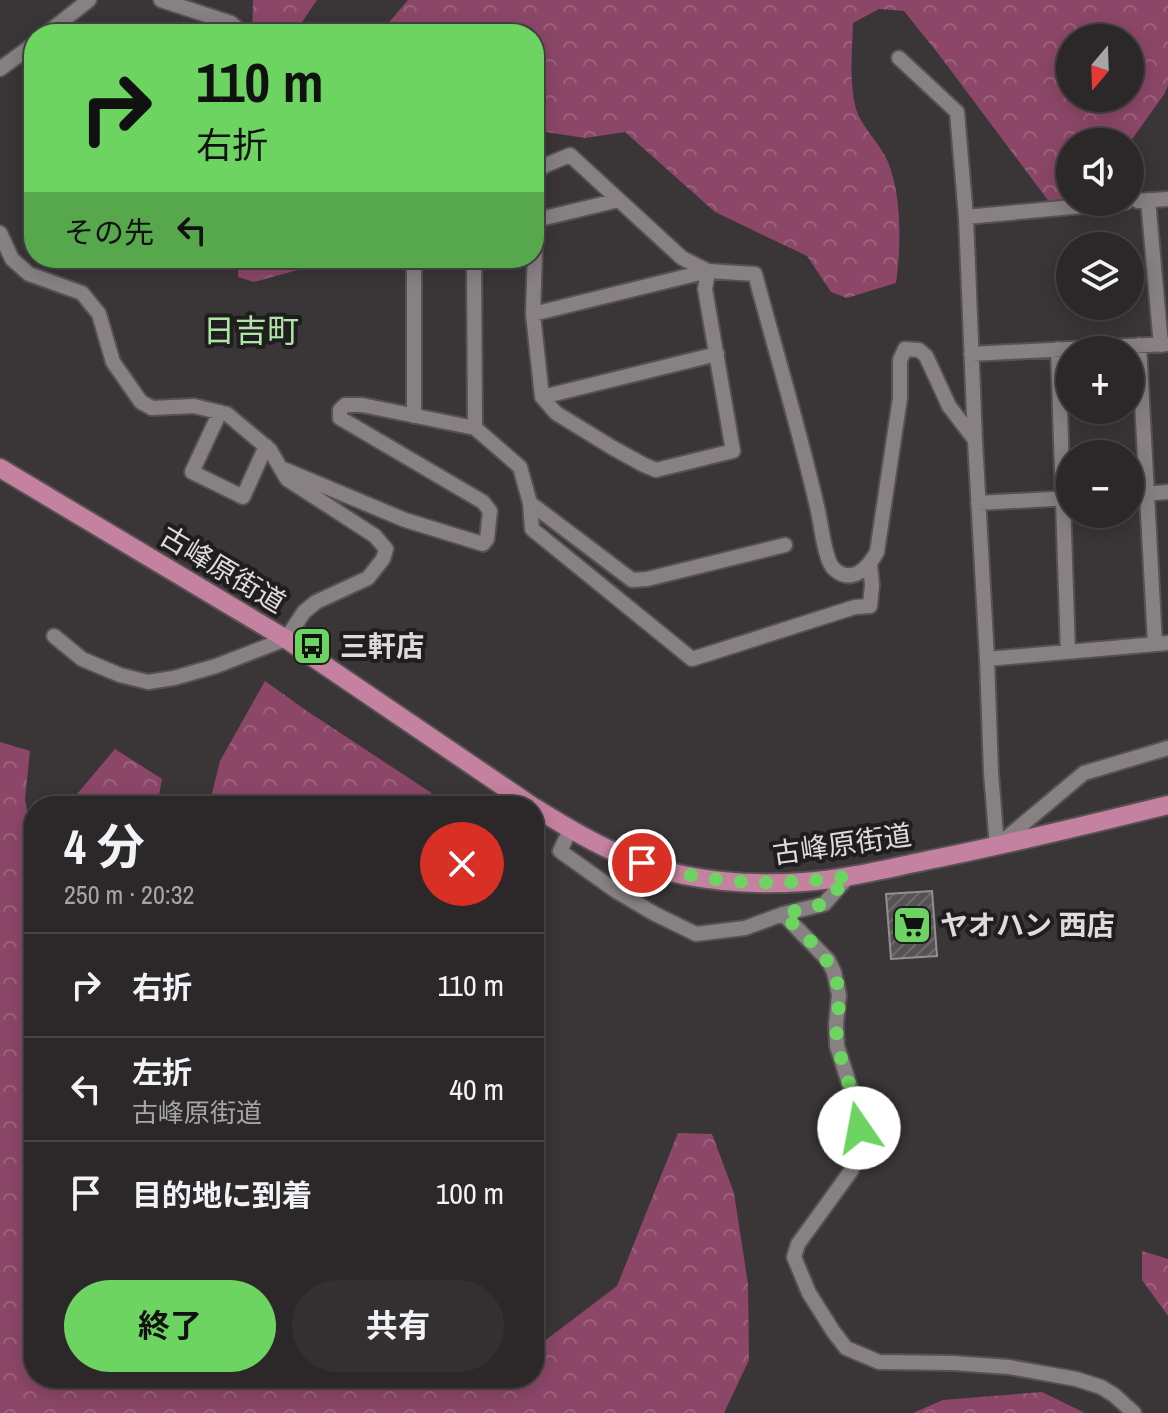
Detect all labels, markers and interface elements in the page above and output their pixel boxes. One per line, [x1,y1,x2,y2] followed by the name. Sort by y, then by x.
[1056,24,1144,112] north arrow
[1056,24,1144,528] map controls
[196,44,324,119] text: 110 m
[64,56,168,160] icon: right
[196,121,268,169] text: 右折
[1056,128,1144,216] button: sound
[170,208,214,252] icon: left
[64,212,154,252] text: その先
[1056,232,1144,320] button: layers
[203,309,299,352] district label: 日吉町
[1056,336,1144,424] button: +
[1056,440,1144,528] button: −
[153,517,293,621] street label: 古峰原街道
[291,625,333,667] bus stop icon: 三軒店
[340,627,424,665] place label: 三軒店
[64,814,145,879] text: 4 分
[770,815,914,873] street label: 古峰原街道
[420,822,504,906] button: close
[608,829,676,897] pin
[620,841,664,885] icon: arrive
[64,877,194,912] text: 250 m · 20:32
[891,904,933,946] supermarket icon: ヤオハン 西店
[940,906,1114,944] place label: ヤオハン 西店
[64,963,108,1007] icon: right
[437,965,504,1005] text: 110 m
[132,967,192,1007] text: 右折
[132,1052,192,1092] text: 左折
[64,1067,108,1111] icon: left
[449,1069,504,1109] text: 40 m
[817,1086,901,1170] position arrow
[132,1095,262,1130] text: 古峰原街道
[64,1171,108,1215] icon: arrive
[436,1173,504,1213] text: 100 m
[132,1175,312,1215] text: 目的地に到着
[64,1280,276,1372] button: 終了
[292,1280,504,1372] button: 共有

